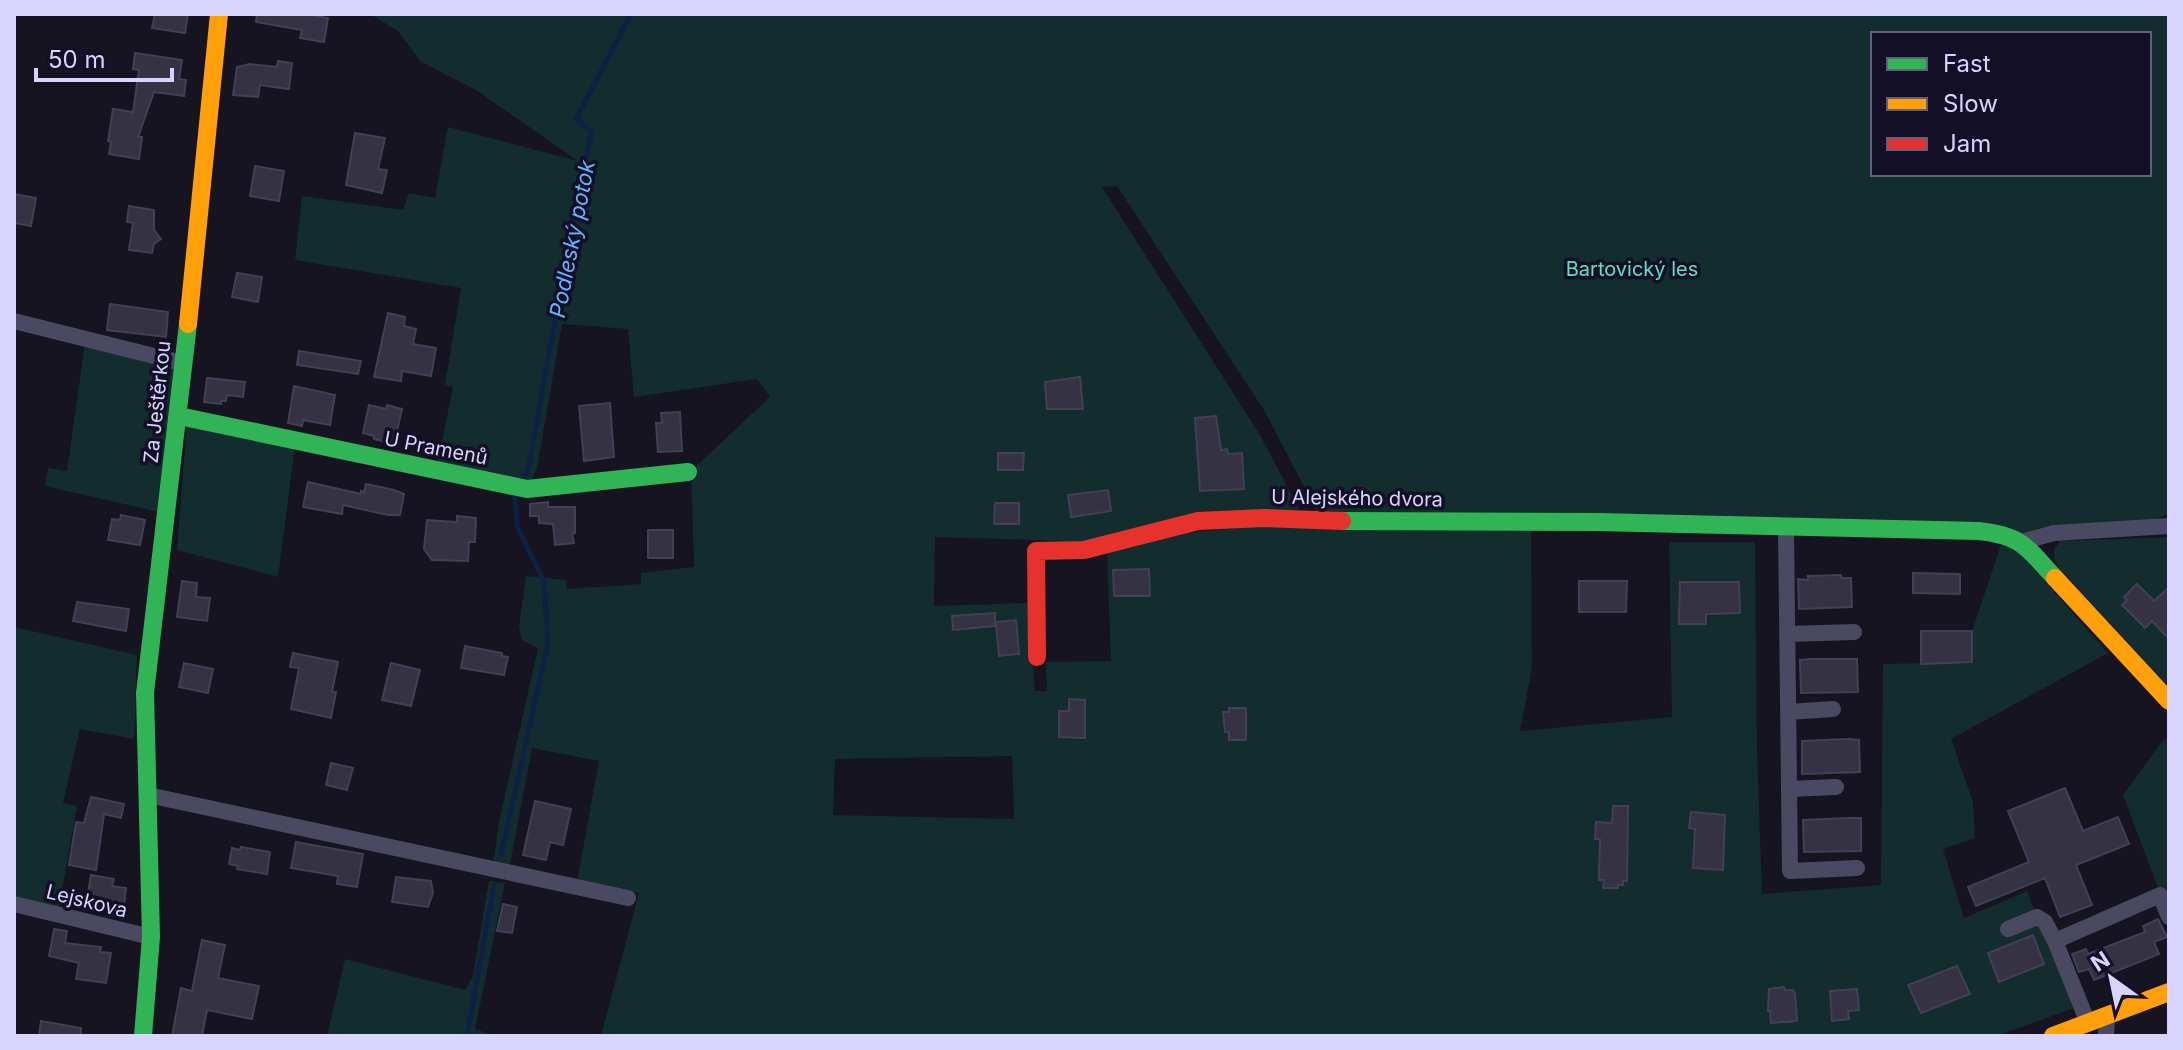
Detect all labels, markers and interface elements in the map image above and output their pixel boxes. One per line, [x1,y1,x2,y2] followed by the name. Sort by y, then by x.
[36,32,172,82] scale bar
[1871,32,2151,176] legend
[48,45,106,74] text: 50 m
[1943,49,1991,78] text: Fast
[1943,89,1998,118] text: Slow
[1943,129,1991,158] text: Jam
[544,157,600,320] water label: Podleský potok
[1566,257,1698,281] park label: Bartovický les
[139,339,175,465] street label: Za Ještěrkou
[382,426,490,470] street label: U Pramenů
[1271,485,1443,511] street label: U Alejského dvora
[44,879,130,923] street label: Lejskova
[2071,938,2151,1018] north arrow
[2086,946,2114,977] text: N

